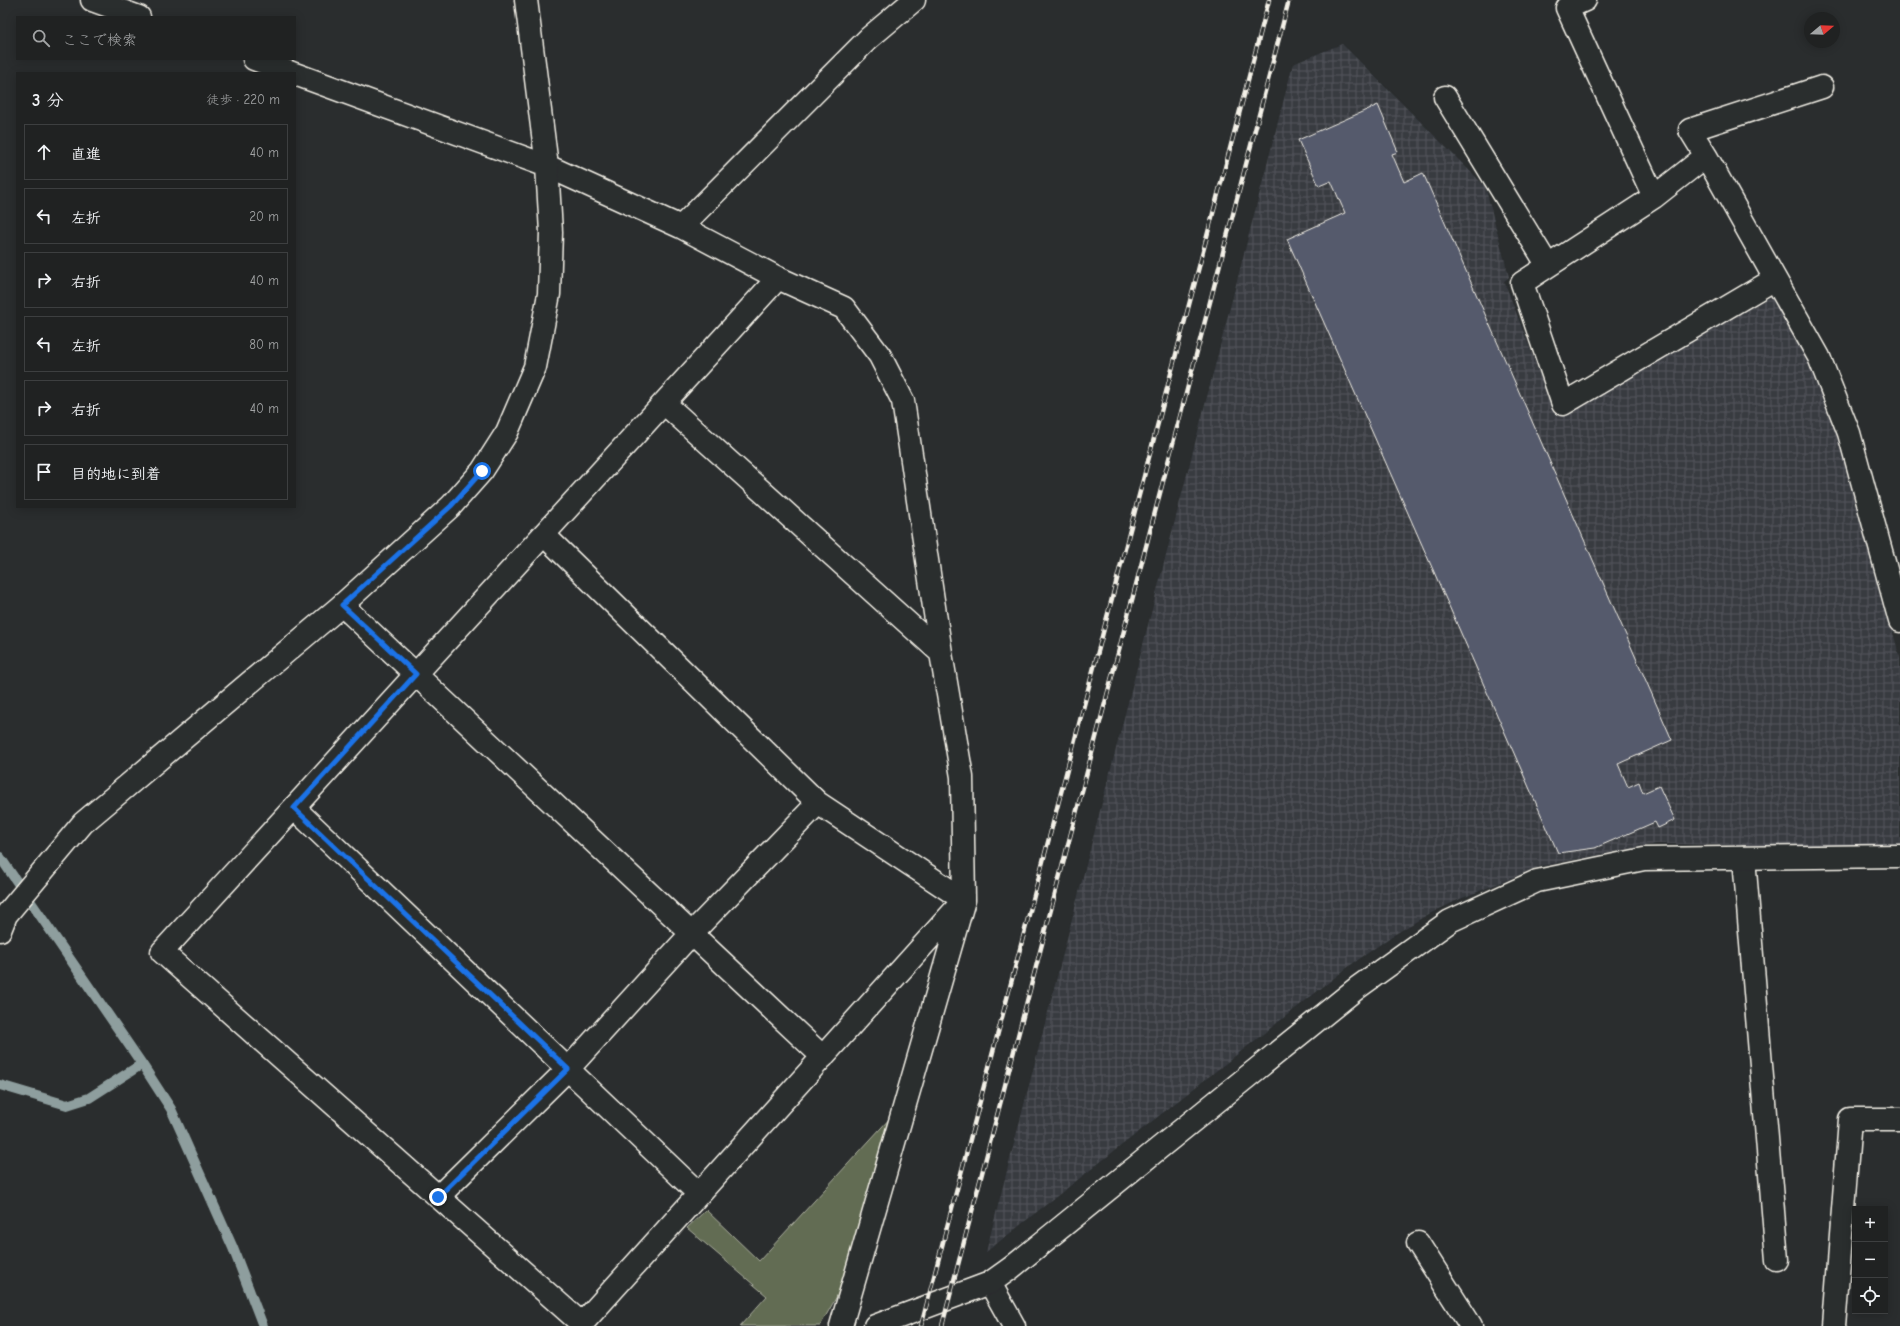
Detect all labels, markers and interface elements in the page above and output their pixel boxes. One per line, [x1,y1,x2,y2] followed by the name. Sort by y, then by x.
[1804,12,1840,48] north arrow
[16,16,296,60] search box
[30,27,52,49] icon: search
[62,31,137,49] text: ここで検索
[32,91,63,110] text: 3 分
[206,92,280,107] text: 徒歩 · 220 m
[33,141,55,163] icon: ahead
[71,145,101,163] text: 直進
[250,145,279,160] text: 40 m
[33,205,55,227] icon: left
[71,209,101,227] text: 左折
[249,209,279,224] text: 20 m
[33,269,55,291] icon: right
[71,273,101,291] text: 右折
[250,273,279,288] text: 40 m
[33,333,55,355] icon: left
[71,337,101,355] text: 左折
[249,337,279,352] text: 80 m
[33,397,55,419] icon: right
[71,401,101,419] text: 右折
[250,401,279,416] text: 40 m
[33,461,55,483] icon: arrive
[473,462,491,480] route start
[71,465,161,483] text: 目的地に到着
[429,1188,447,1206] route end
[1852,1206,1888,1314] map controls
[1852,1206,1888,1242] button: +
[1852,1242,1888,1278] button: −
[1852,1278,1888,1314] button: locate

